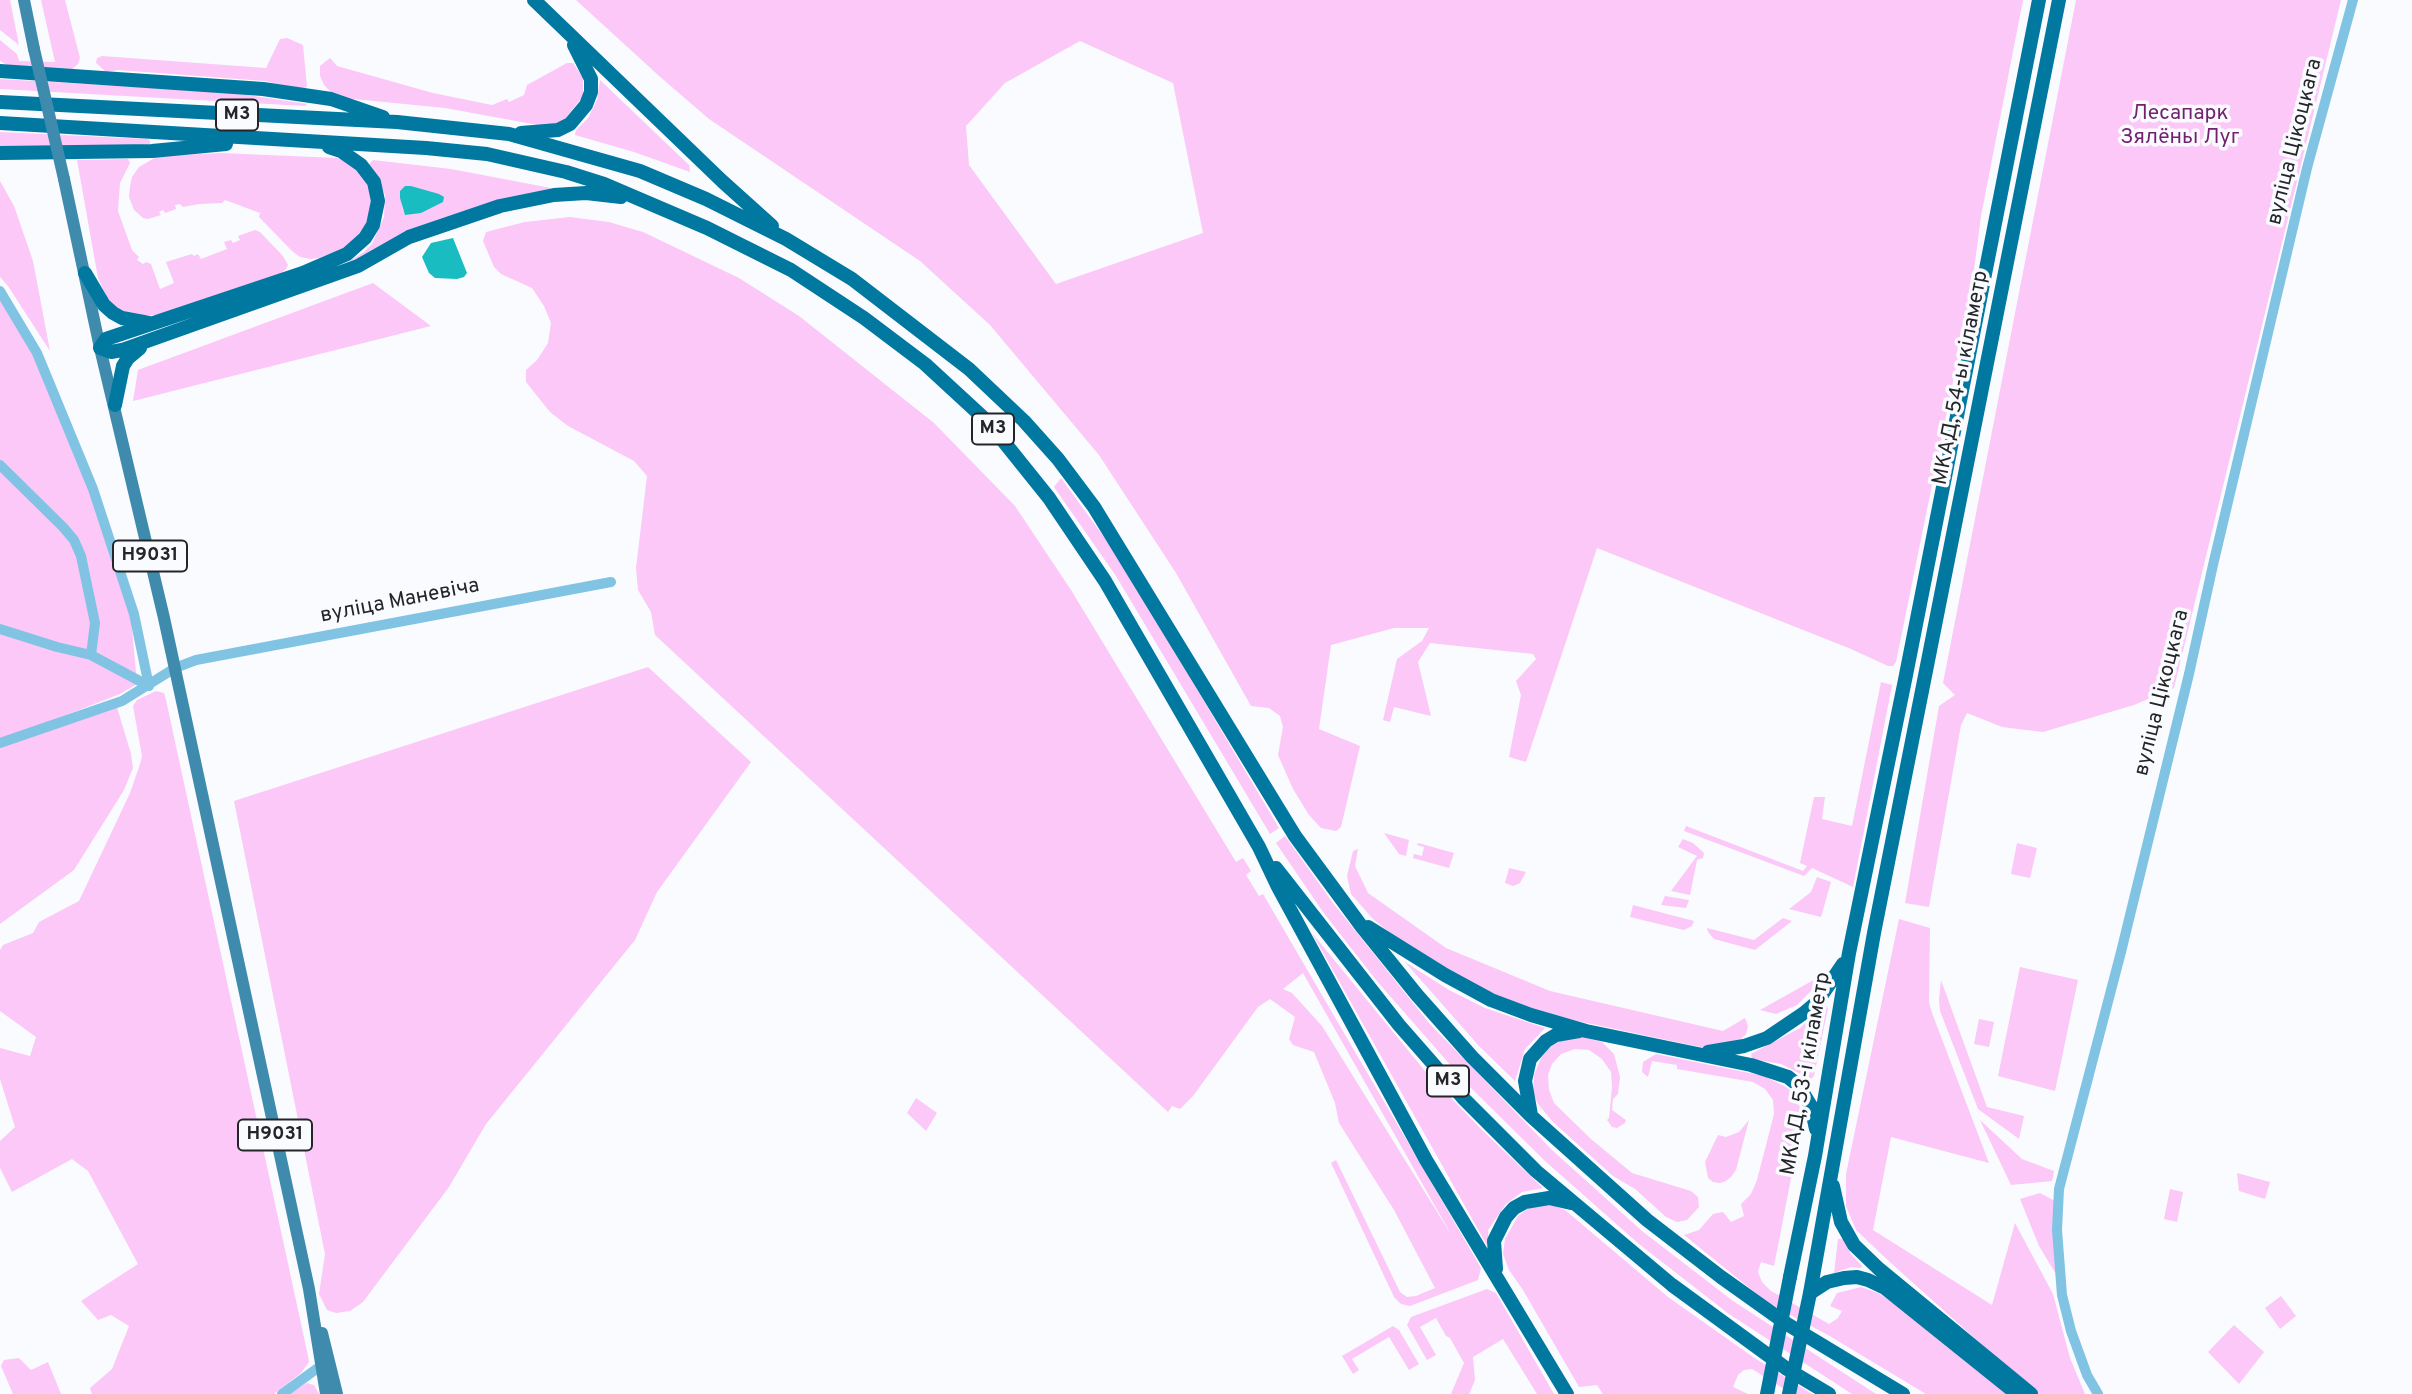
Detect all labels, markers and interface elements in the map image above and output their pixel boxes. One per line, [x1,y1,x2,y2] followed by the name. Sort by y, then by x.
[2263,56,2329,228] street label: вуліца Цікоцкага
[216,99,258,130] road number: М3
[2120,102,2240,152] park label: Лесапарк Зялёны Луг
[1929,269,1995,487] street label: МКАД, 54-ы кіламетр
[972,414,1014,444] road number: М3
[113,540,187,572] road number: Н9031
[318,574,482,630] street label: вуліца Маневіча
[2130,607,2196,779] street label: вуліца Цікоцкага
[1777,970,1837,1178] street label: МКАД, 53-і кіламетр
[1427,1065,1469,1096] road number: М3
[238,1120,312,1150] road number: Н9031

